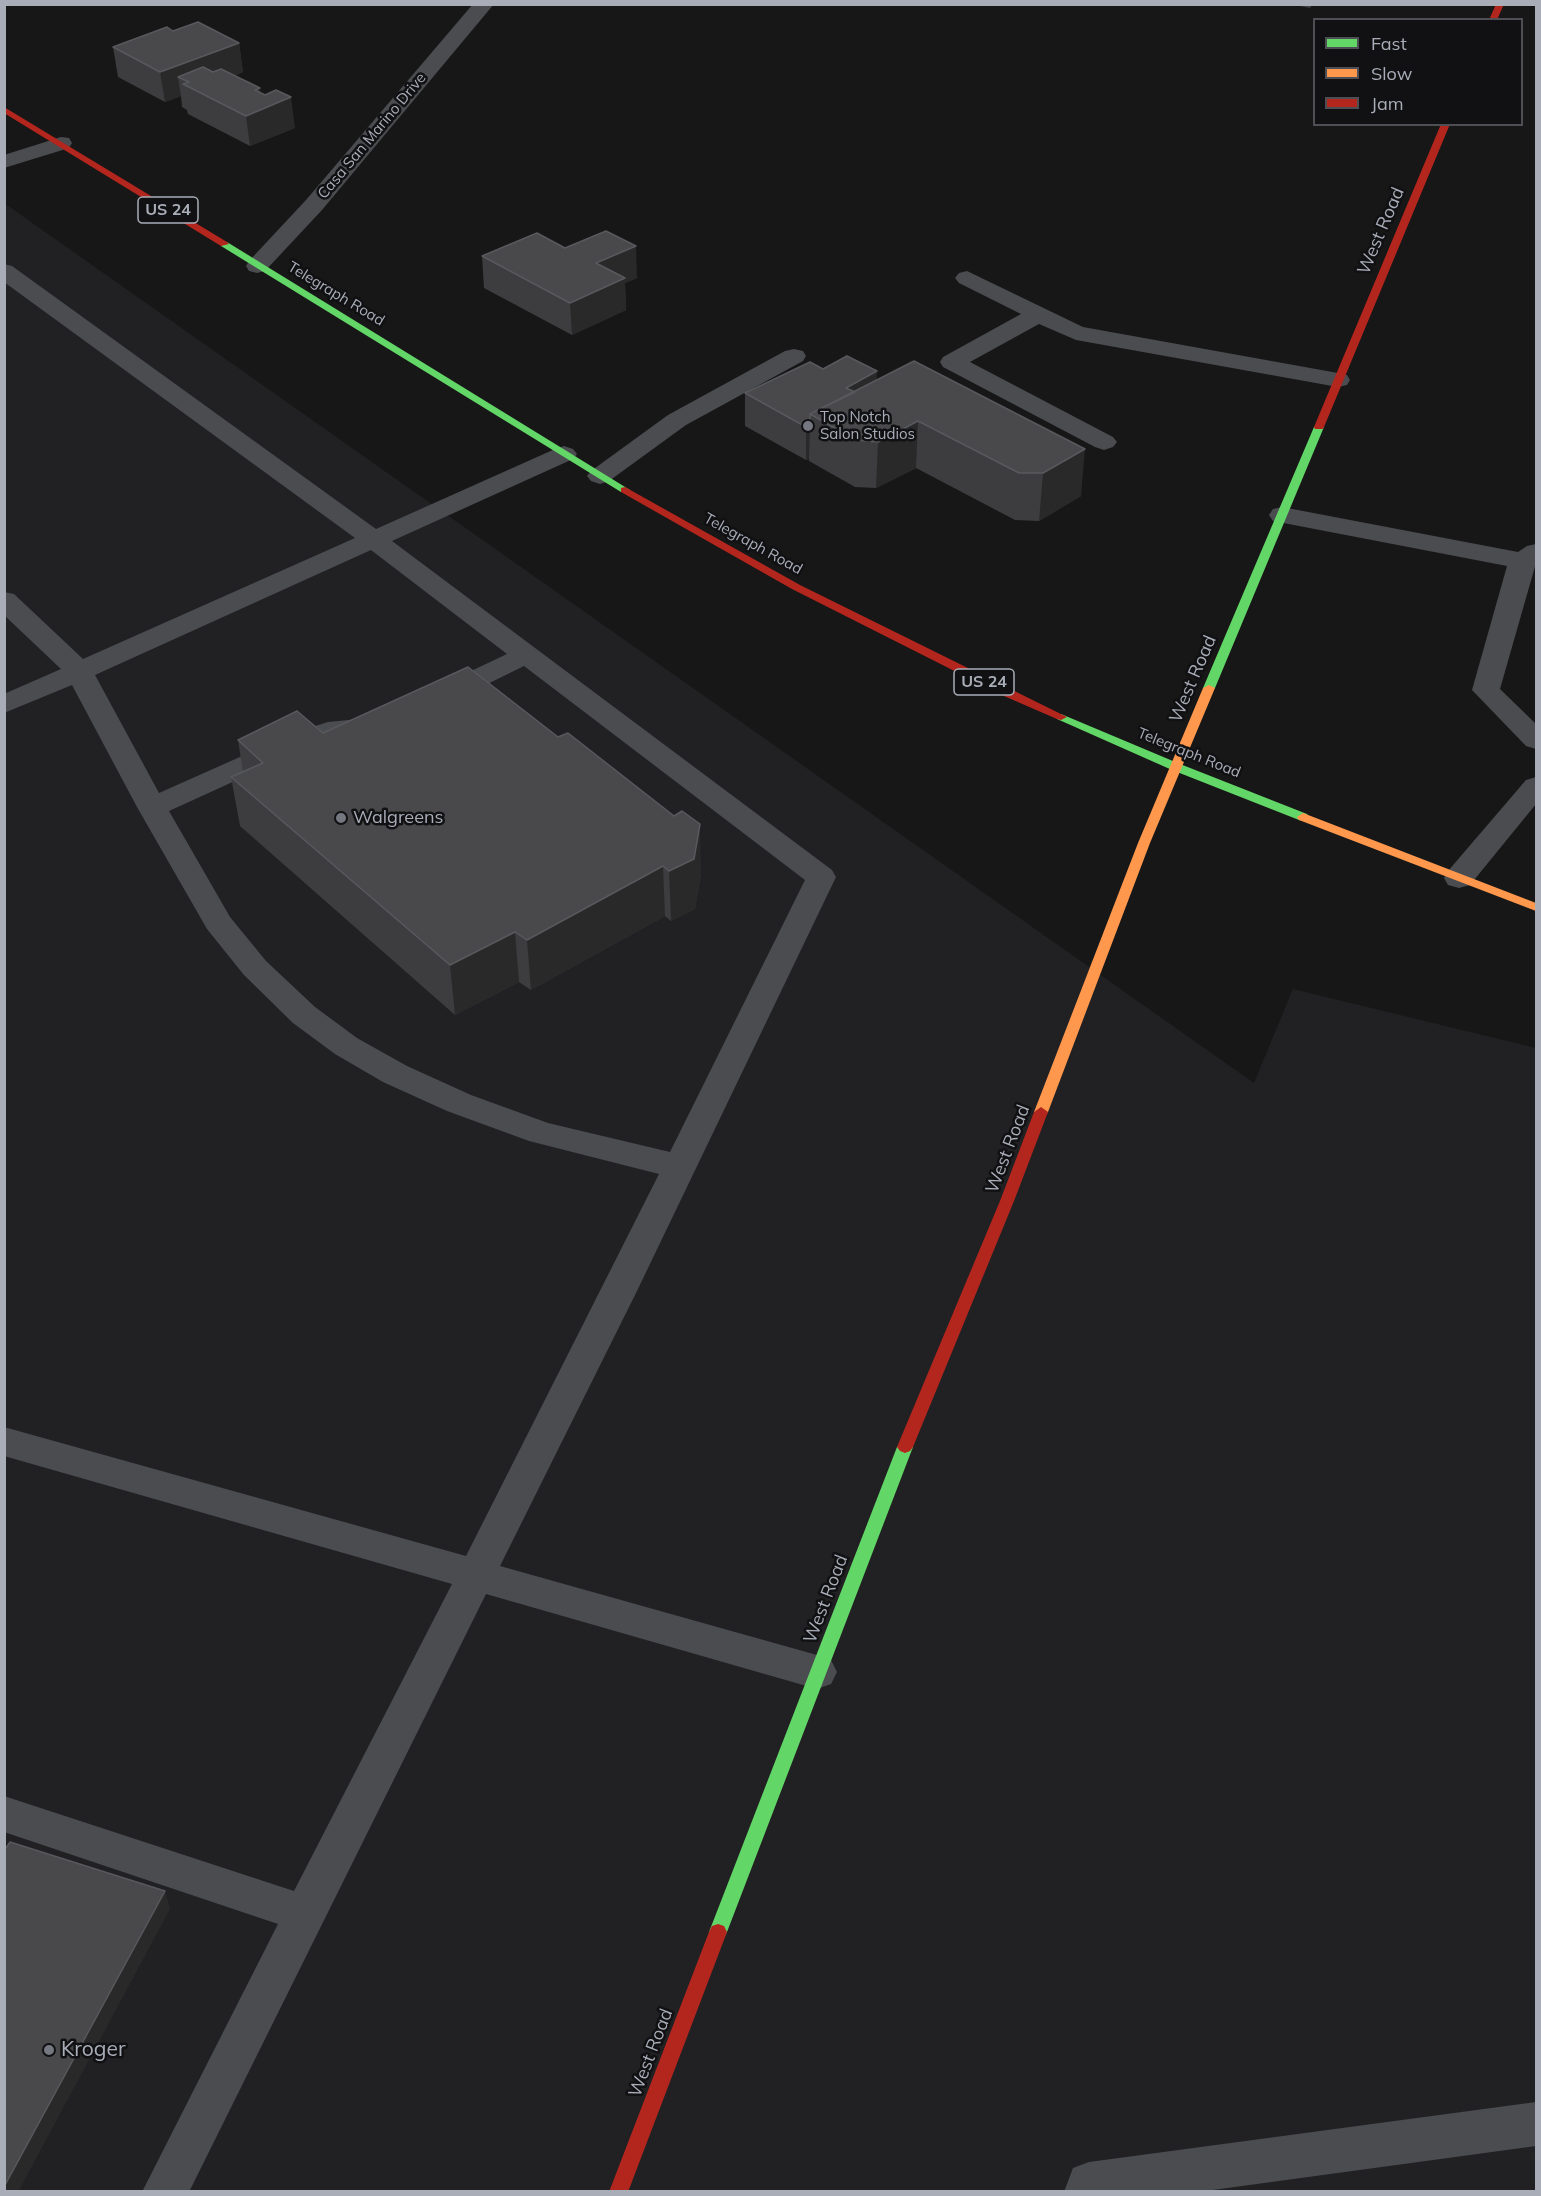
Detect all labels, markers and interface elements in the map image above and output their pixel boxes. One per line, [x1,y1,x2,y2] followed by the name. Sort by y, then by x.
[1313,18,1523,126] legend
[1371,32,1407,55] text: Fast
[1371,62,1412,85] text: Slow
[314,69,430,203] street label: Casa San Marino Drive
[1371,92,1404,115] text: Jam
[1353,184,1409,278] street label: West Road
[138,197,198,223] road number: US 24
[284,258,388,330] street label: Telegraph Road
[820,408,915,443] place label: Top Notch Salon Studios
[801,419,815,433] marker: Top Notch Salon Studios
[701,510,805,578] street label: Telegraph Road
[1165,632,1221,726] street label: West Road
[954,669,1014,695] road number: US 24
[1135,724,1243,782] street label: Telegraph Road
[353,807,443,829] place label: Walgreens
[334,811,348,825] marker: Walgreens
[981,1102,1035,1196] street label: West Road
[799,1552,853,1646] street label: West Road
[624,2006,678,2100] street label: West Road
[61,2037,126,2063] place label: Kroger
[42,2043,56,2057] marker: Kroger

